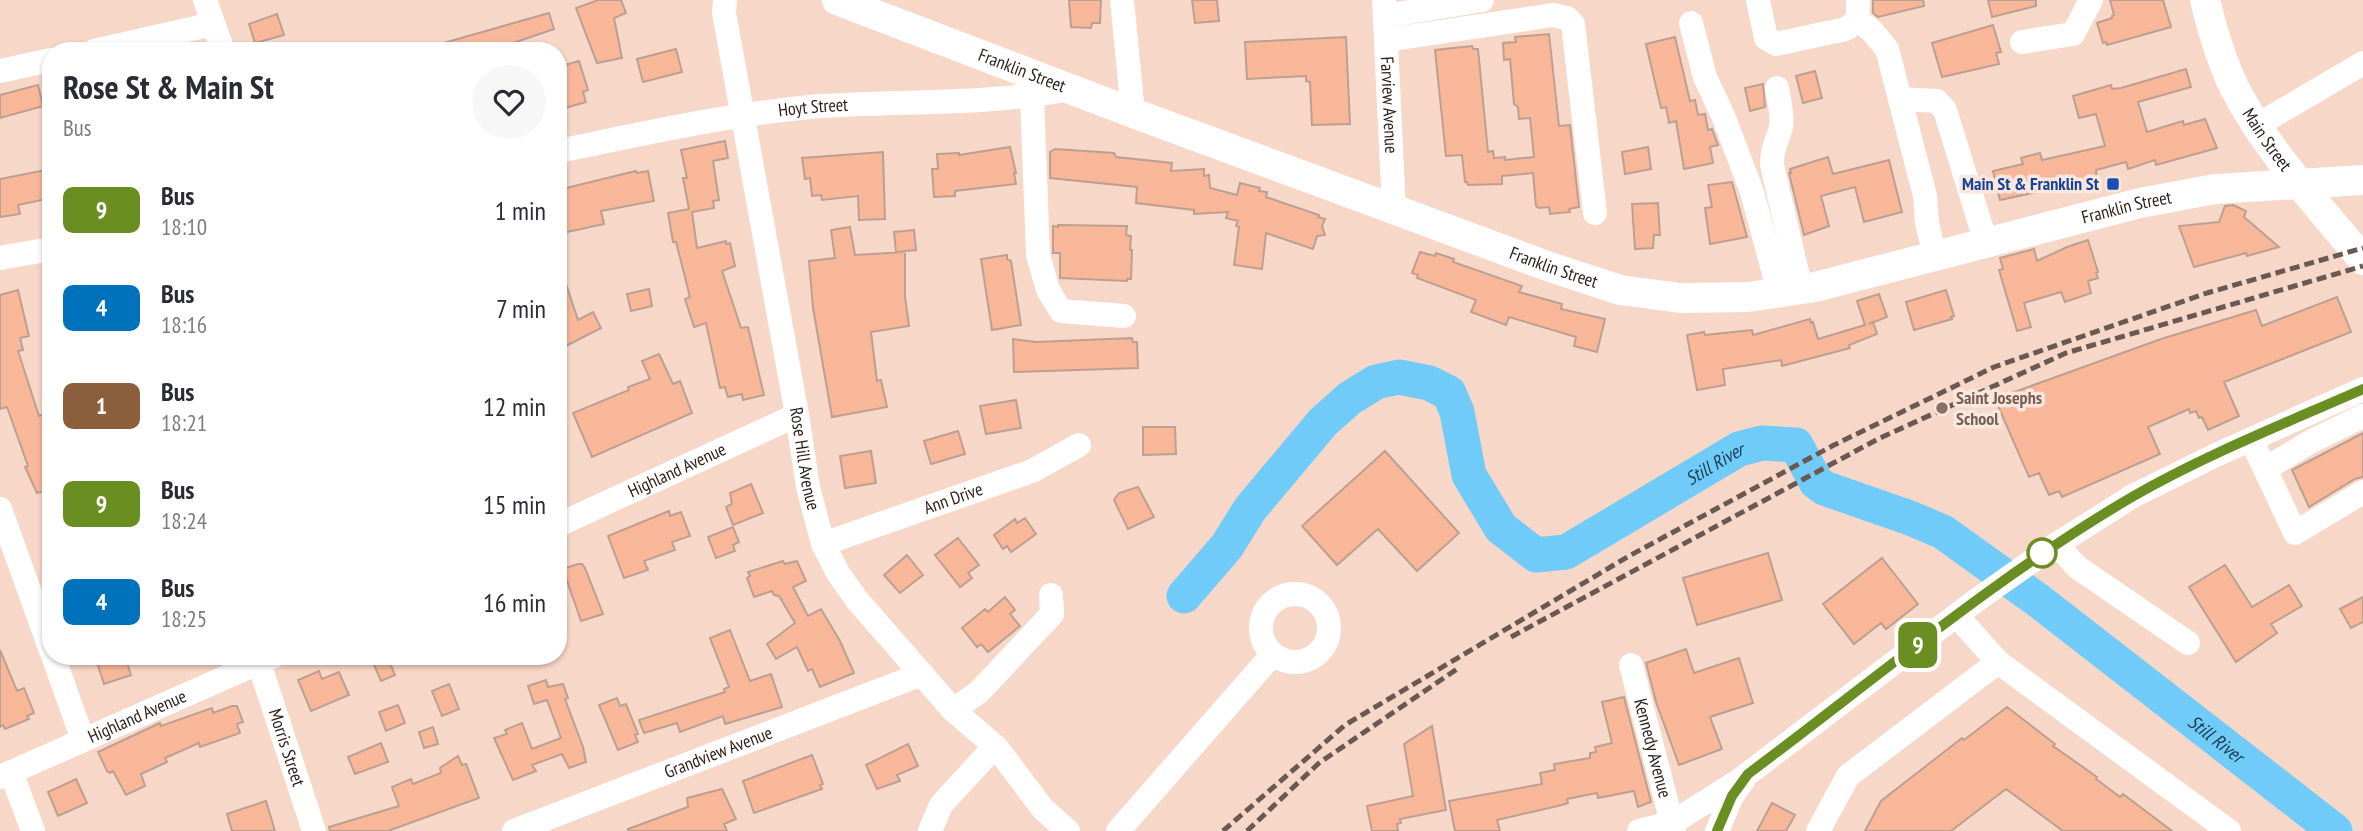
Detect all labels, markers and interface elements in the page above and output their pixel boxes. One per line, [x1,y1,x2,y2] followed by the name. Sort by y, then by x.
[975,43,1069,97] street label: Franklin Street
[1376,56,1403,154] street label: Farview Avenue
[63,65,274,108] text: Rose St & Main St
[472,65,546,139] button: heart
[777,93,849,121] street label: Hoyt Street
[2237,104,2297,176] street label: Main Street
[63,113,92,142] text: Bus
[1962,172,2100,195] place label: Main St & Franklin St
[2105,176,2121,192] marker: Main St & Franklin St
[161,179,194,212] text: Bus
[2079,185,2173,229] street label: Franklin Street
[96,194,107,225] text: 9
[495,194,546,227] text: 1 min
[161,212,207,241] text: 18:10
[1507,241,1601,293] street label: Franklin Street
[161,277,194,310] text: Bus
[96,292,107,323] text: 4
[496,292,546,325] text: 7 min
[161,310,207,339] text: 18:16
[161,375,194,408] text: Bus
[1956,386,2042,430] place label: Saint Josephs School
[96,390,107,421] text: 1
[483,390,546,423] text: 12 min
[1934,400,1950,416] marker: Saint Josephs School
[785,405,826,513] street label: Rose Hill Avenue
[161,408,207,437] text: 18:21
[1681,436,1748,490] water label: Still River
[624,437,729,502] street label: Highland Avenue
[161,473,194,506] text: Bus
[921,477,986,519] street label: Ann Drive
[96,488,107,519] text: 9
[483,488,546,521] text: 15 min
[161,506,207,535] text: 18:24
[2027,538,2057,568] unlabelled marker
[161,571,194,604] text: Bus
[96,586,107,617] text: 4
[483,586,546,619] text: 16 min
[161,604,207,633] text: 18:25
[1895,622,1941,668] line badge: 9
[1912,629,1924,660] text: 9
[84,684,190,748] street label: Highland Avenue
[1629,696,1677,800] street label: Kennedy Avenue
[264,706,311,789] street label: Morris Street
[2184,710,2251,770] water label: Still River
[661,721,776,783] street label: Grandview Avenue

